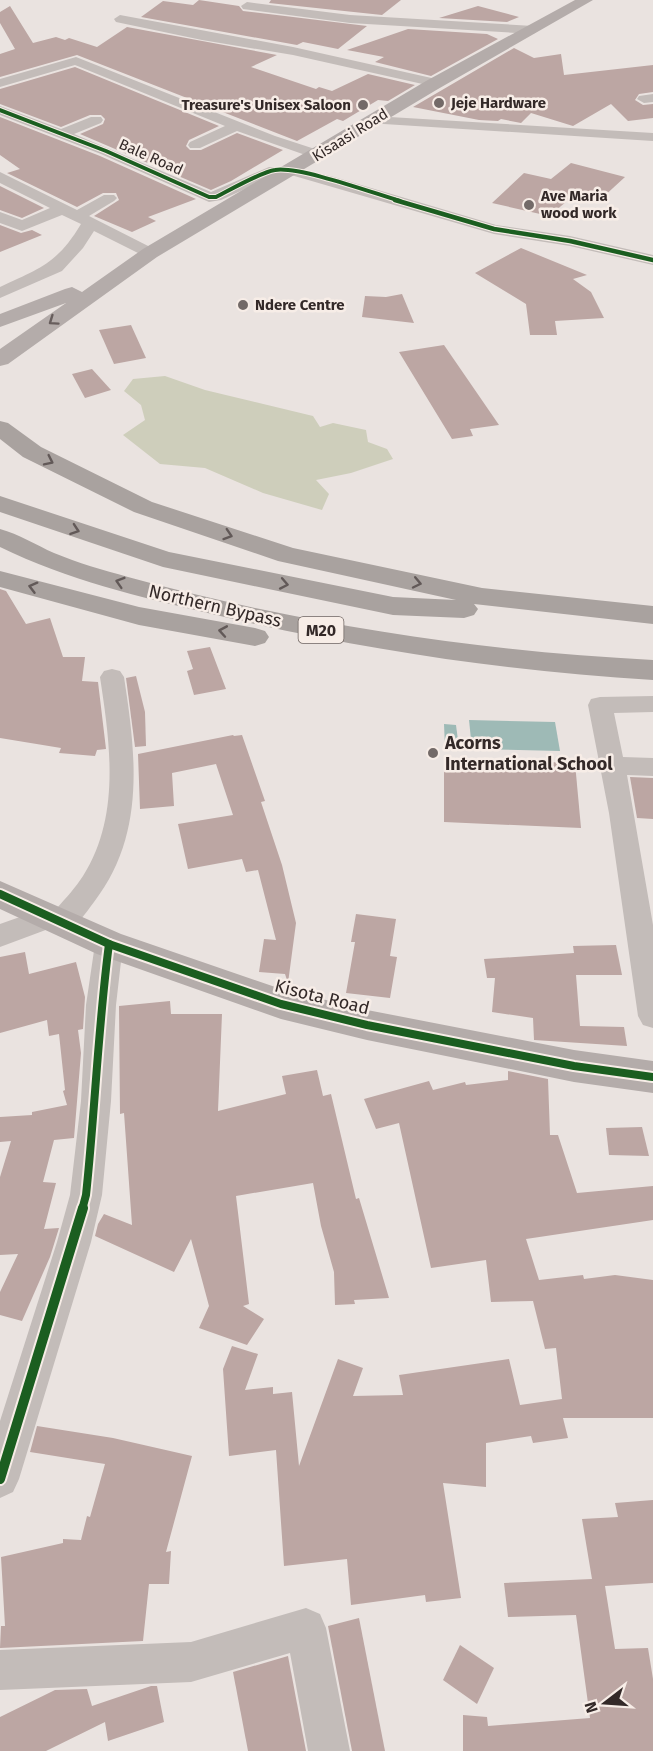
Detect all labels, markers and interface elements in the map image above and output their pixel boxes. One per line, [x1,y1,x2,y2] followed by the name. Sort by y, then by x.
[450,94,546,112] place label: Jeje Hardware
[181,96,351,114] place label: Treasure's Unisex Saloon
[432,96,446,110] marker: Jeje Hardware
[356,98,370,112] marker: Treasure's Unisex Saloon
[309,105,391,165] street label: Kisaasi Road
[116,135,186,179] street label: Bale Road
[540,187,617,222] place label: Ave Maria wood work
[522,198,536,212] marker: Ave Maria wood work
[255,296,345,314] place label: Ndere Centre
[236,298,250,312] marker: Ndere Centre
[49,314,60,325] one-way arrow
[42,453,53,465] one-way arrow
[69,522,80,535] one-way arrow
[222,528,233,541] one-way arrow
[412,575,422,588] one-way arrow
[115,577,126,589] one-way arrow
[279,577,289,590] one-way arrow
[147,580,283,632] street label: Northern Bypass
[28,582,38,595] one-way arrow
[298,617,344,643] road number: M20
[218,625,228,638] one-way arrow
[444,732,613,775] place label: Acorns International School
[426,746,440,760] marker: Acorns International School
[272,975,372,1019] street label: Kisota Road
[575,1673,635,1733] north arrow
[580,1699,602,1715] text: N

